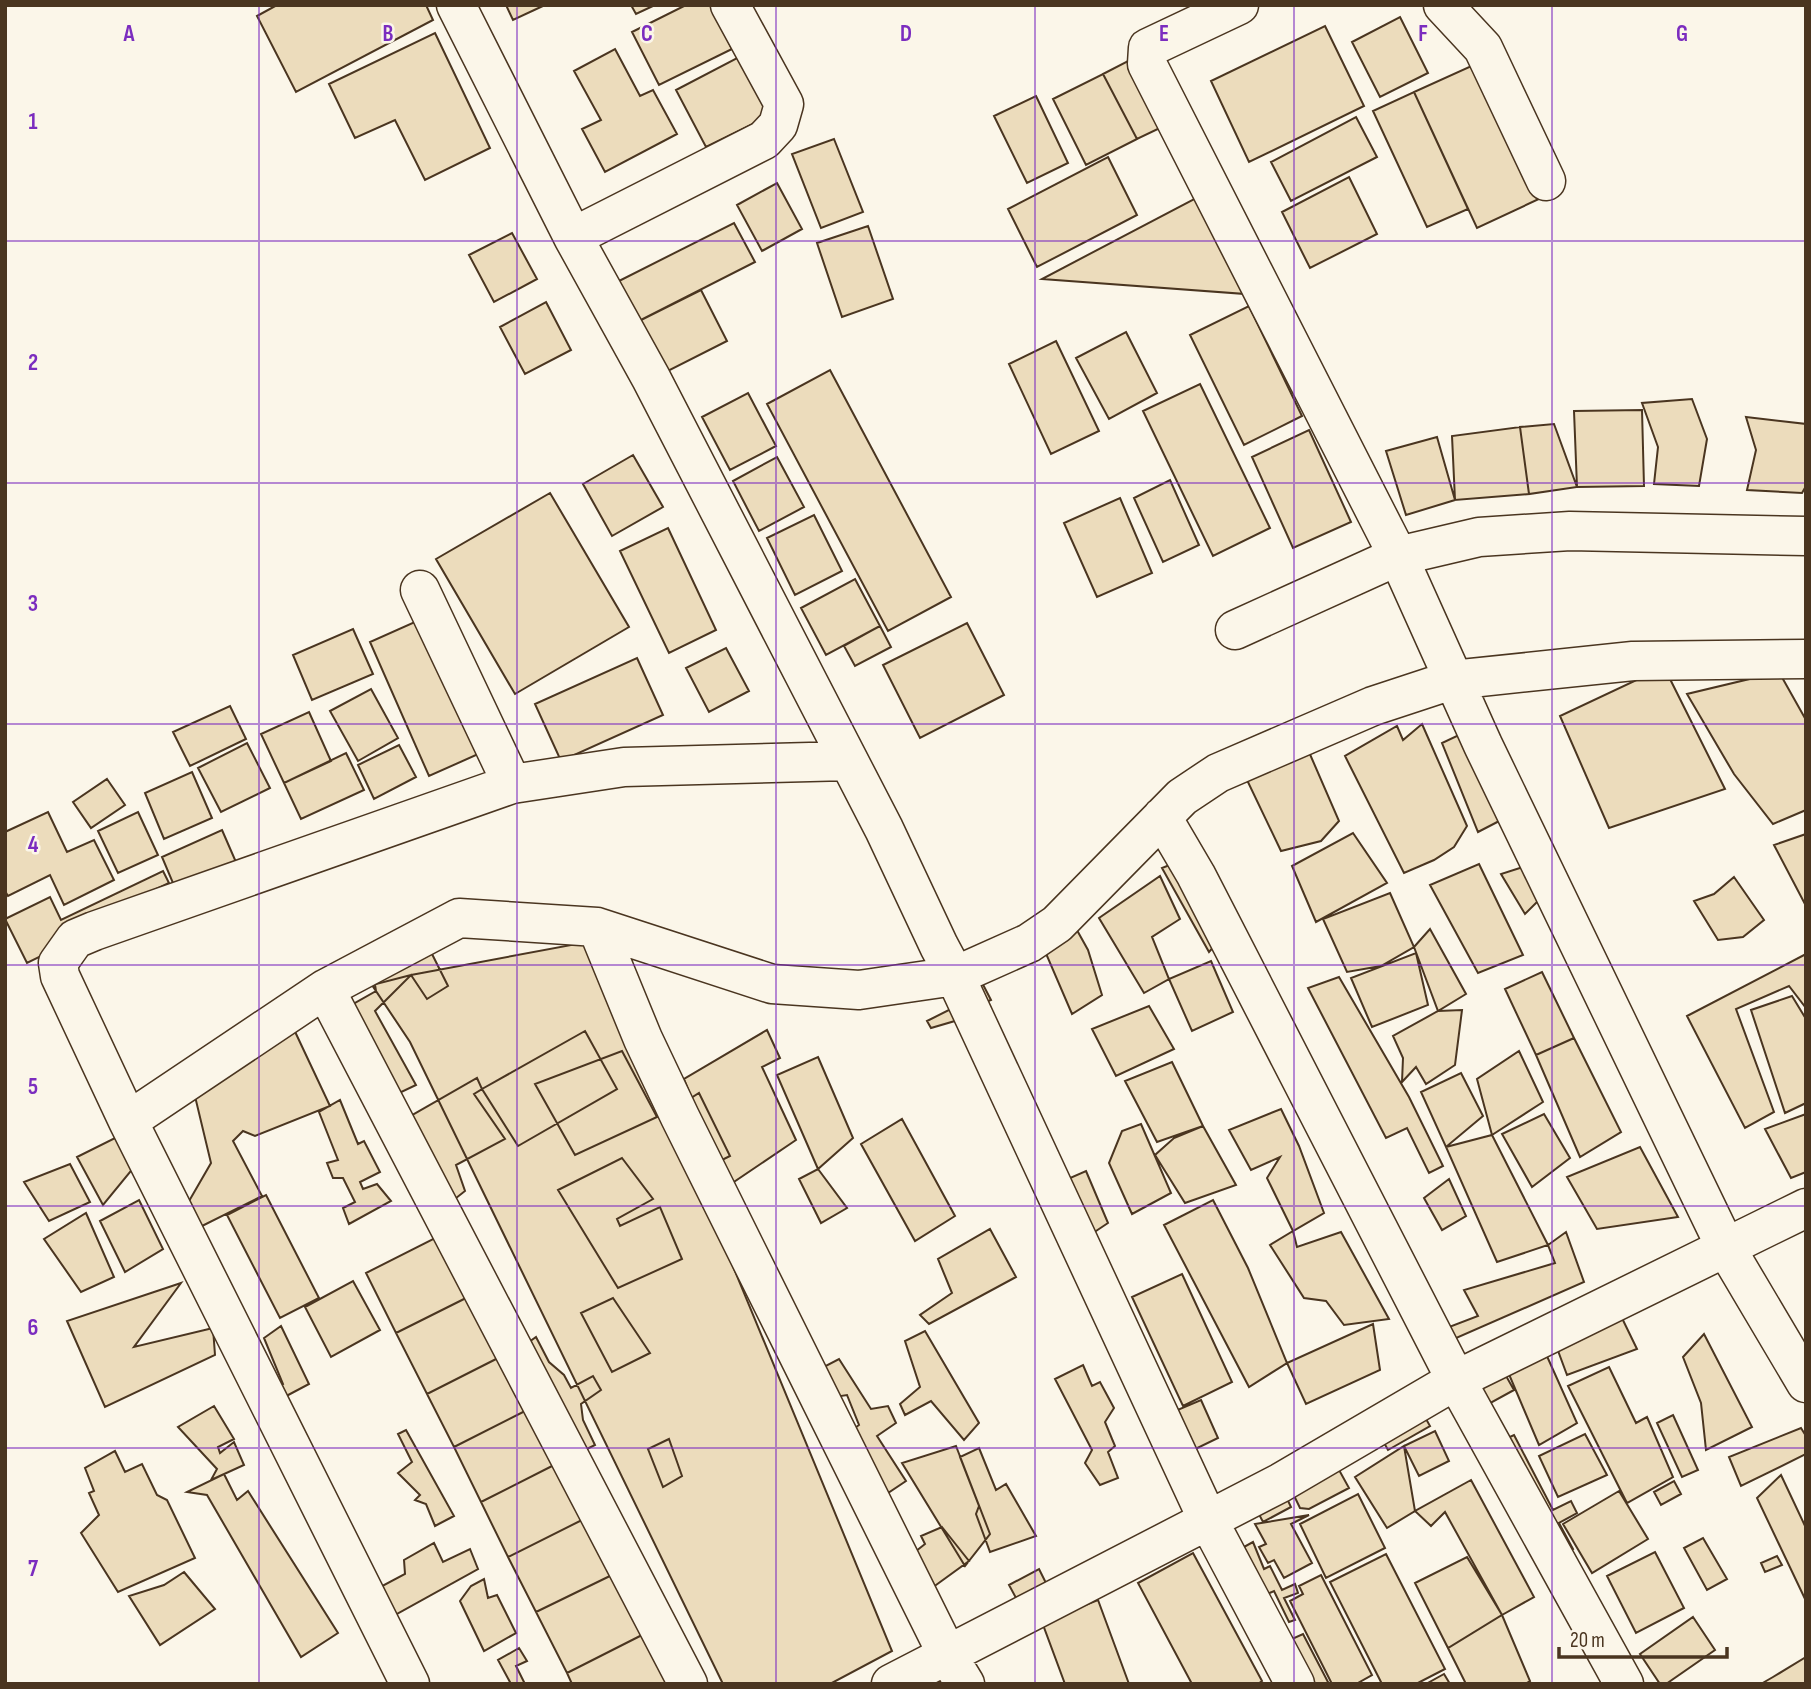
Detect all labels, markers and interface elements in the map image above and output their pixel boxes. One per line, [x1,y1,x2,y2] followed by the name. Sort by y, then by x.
[123,20,136,48] text: A
[383,20,394,48] text: B
[641,20,653,48] text: C
[900,20,912,48] text: D
[1159,20,1169,48] text: E
[1418,20,1428,48] text: F
[1676,20,1688,48] text: G
[28,108,38,136] text: 1
[28,349,38,377] text: 2
[28,590,38,618] text: 3
[28,831,39,859] text: 4
[28,1073,38,1101] text: 5
[28,1314,38,1342] text: 6
[28,1555,38,1583] text: 7
[1559,1616,1727,1660] scale bar
[1570,1628,1605,1653] text: 20 m

